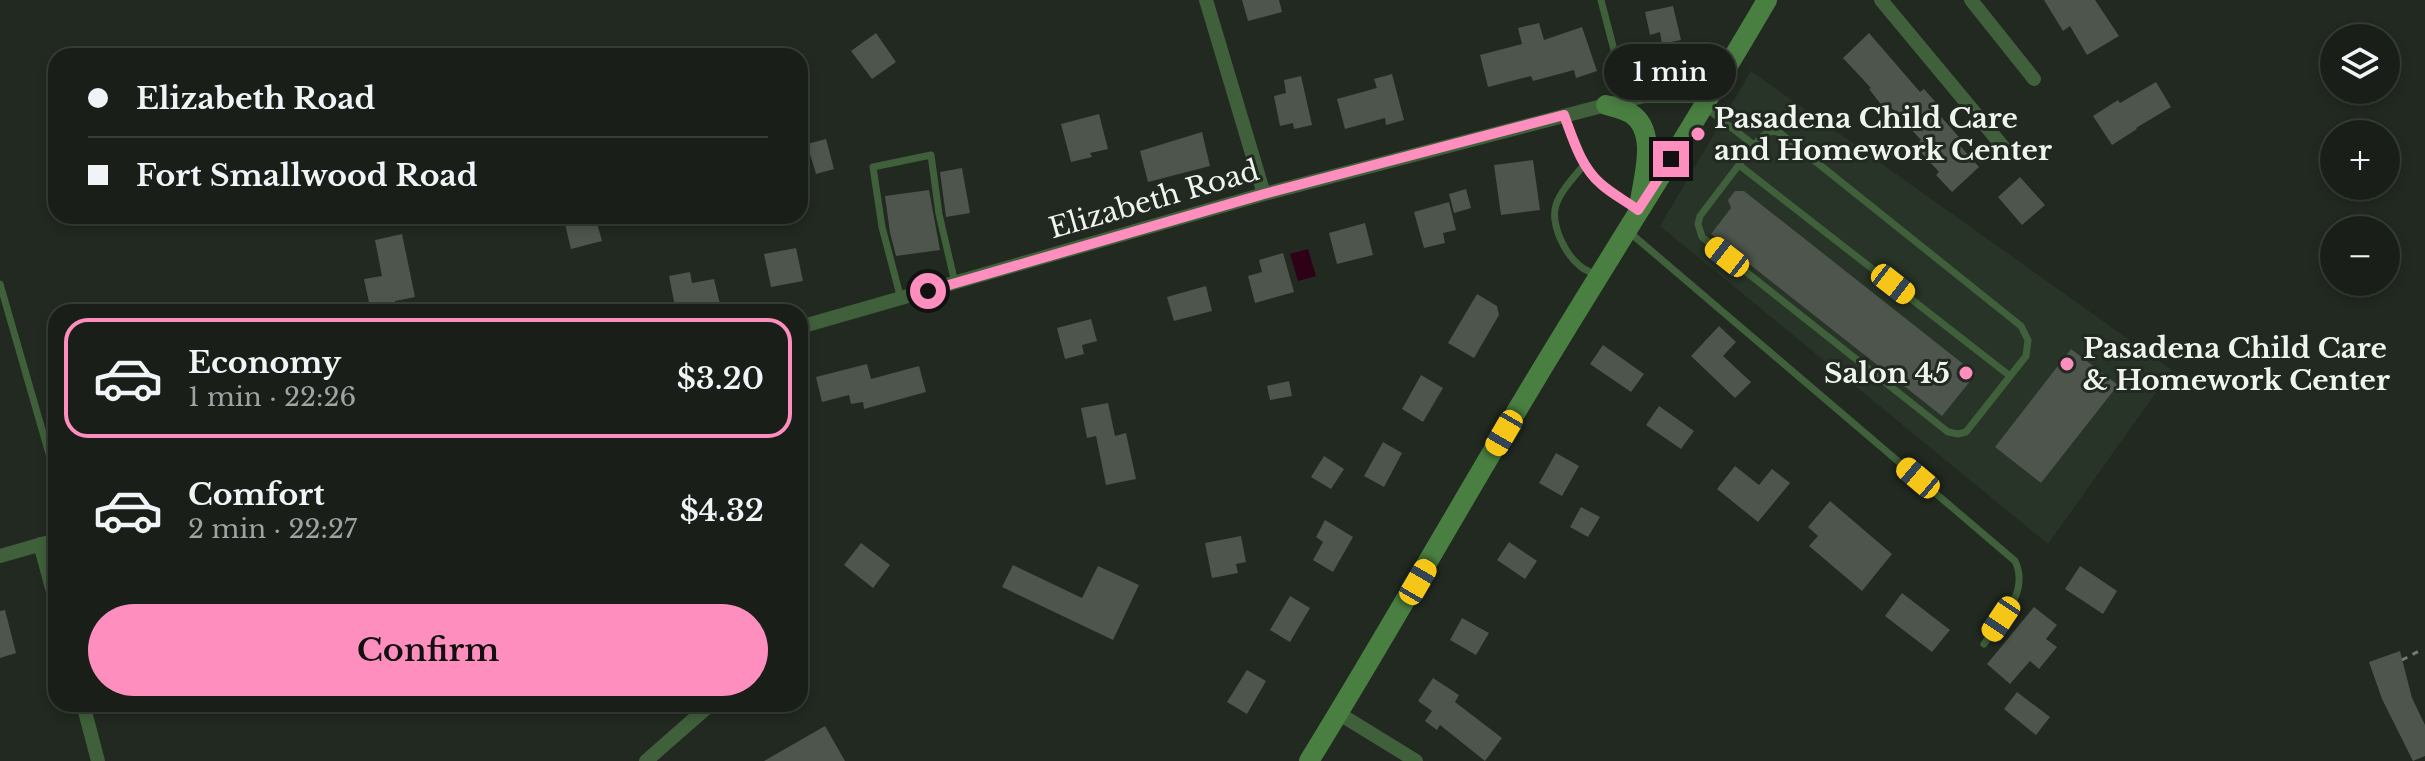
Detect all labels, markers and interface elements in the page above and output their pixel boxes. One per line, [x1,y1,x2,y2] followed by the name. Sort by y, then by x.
[2320,24,2400,296] map controls
[2320,24,2400,104] button: layers
[1605,43,1737,99] callout: 1 min
[1633,56,1707,88] text: 1 min
[136,80,375,117] text: Elizabeth Road
[1714,101,2052,168] place label: Pasadena Child Care and Homework Center
[2320,120,2400,200] button: +
[1689,125,1707,143] marker: Pasadena Child Care and Homework Center
[1653,141,1689,177] route end
[1045,153,1263,246] street label: Elizabeth Road
[136,157,478,194] text: Fort Smallwood Road
[2320,216,2400,296] button: −
[1701,233,1753,281] car
[1867,260,1919,308] car
[910,273,946,309] route start
[2083,331,2390,398] place label: Pasadena Child Care & Homework Center
[92,342,164,414] icon: car
[188,344,341,381] text: Economy
[2058,355,2076,373] marker: Pasadena Child Care & Homework Center
[1824,356,1950,391] place label: Salon 45
[677,360,764,397] text: $3.20
[1957,364,1975,382] marker: Salon 45
[188,381,356,413] text: 1 min · 22:26
[1482,406,1526,460] car
[1892,453,1944,503] car
[92,474,164,546] icon: car
[188,476,325,513] text: Comfort
[680,492,764,529] text: $4.32
[188,513,357,545] text: 2 min · 22:27
[1396,555,1440,609] car
[1978,592,2024,646] car
[88,604,768,696] button: Confirm

